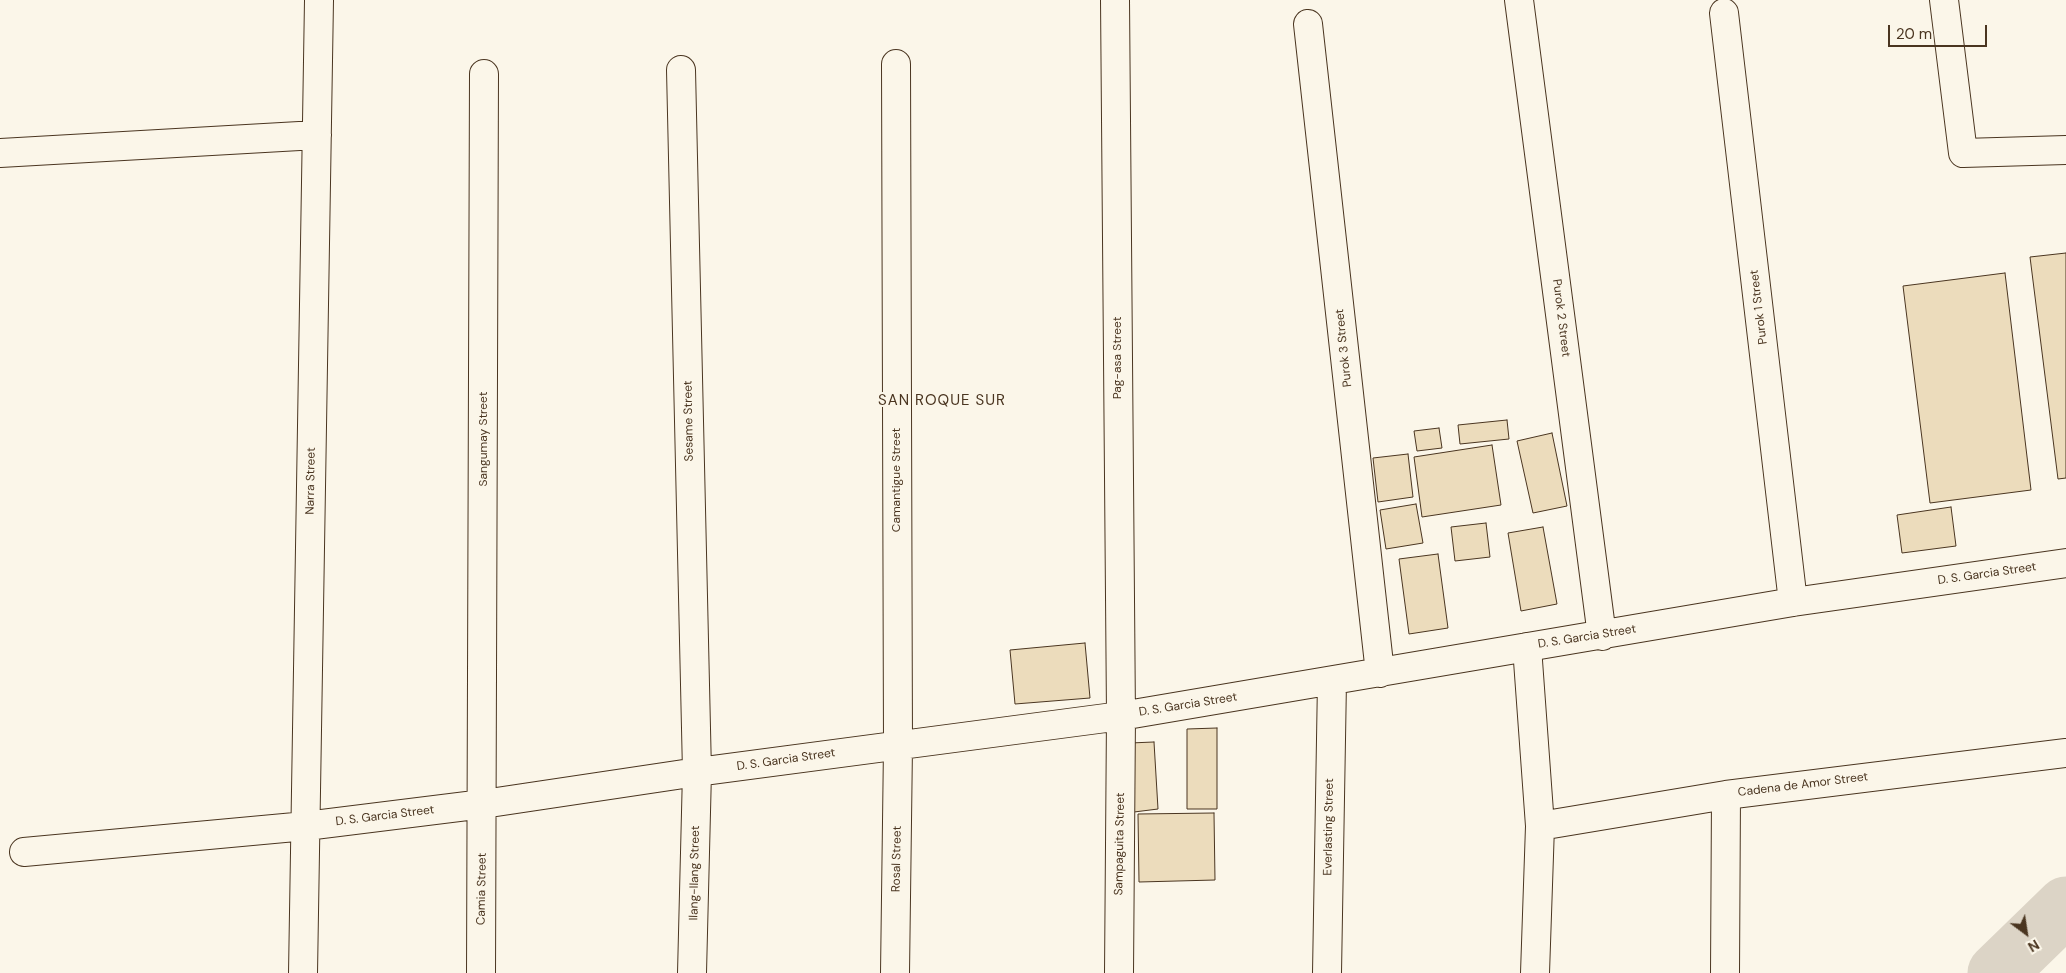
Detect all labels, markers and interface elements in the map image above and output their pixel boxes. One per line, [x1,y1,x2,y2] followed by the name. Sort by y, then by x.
[1891,15,1990,47] scale bar
[1896,24,1932,44] text: 20 m
[1747,269,1771,345] street label: Purok 1 Street
[1549,278,1573,358] street label: Purok 2 Street
[1333,308,1355,388] street label: Purok 3 Street
[1111,317,1125,399] street label: Pag-asa Street
[681,380,697,462] street label: Sesame Street
[477,392,491,486] street label: Sangumay Street
[876,392,1008,410] district label: SAN ROQUE SUR
[890,428,904,532] street label: Camantigue Street
[303,447,319,515] street label: Narra Street
[1937,560,2037,588] street label: D. S. Garcia Street
[1537,622,1637,652] street label: D. S. Garcia Street
[1138,690,1238,720] street label: D. S. Garcia Street
[736,746,836,774] street label: D. S. Garcia Street
[1737,770,1869,800] street label: Cadena de Amor Street
[1321,778,1337,876] street label: Everlasting Street
[1112,792,1128,896] street label: Sampaguita Street
[335,803,435,829] street label: D. S. Garcia Street
[687,825,703,921] street label: Ilang-Ilang Street
[889,826,905,892] street label: Rosal Street
[474,853,490,925] street label: Camia Street
[2001,908,2051,958] north arrow
[2025,936,2043,956] text: N

